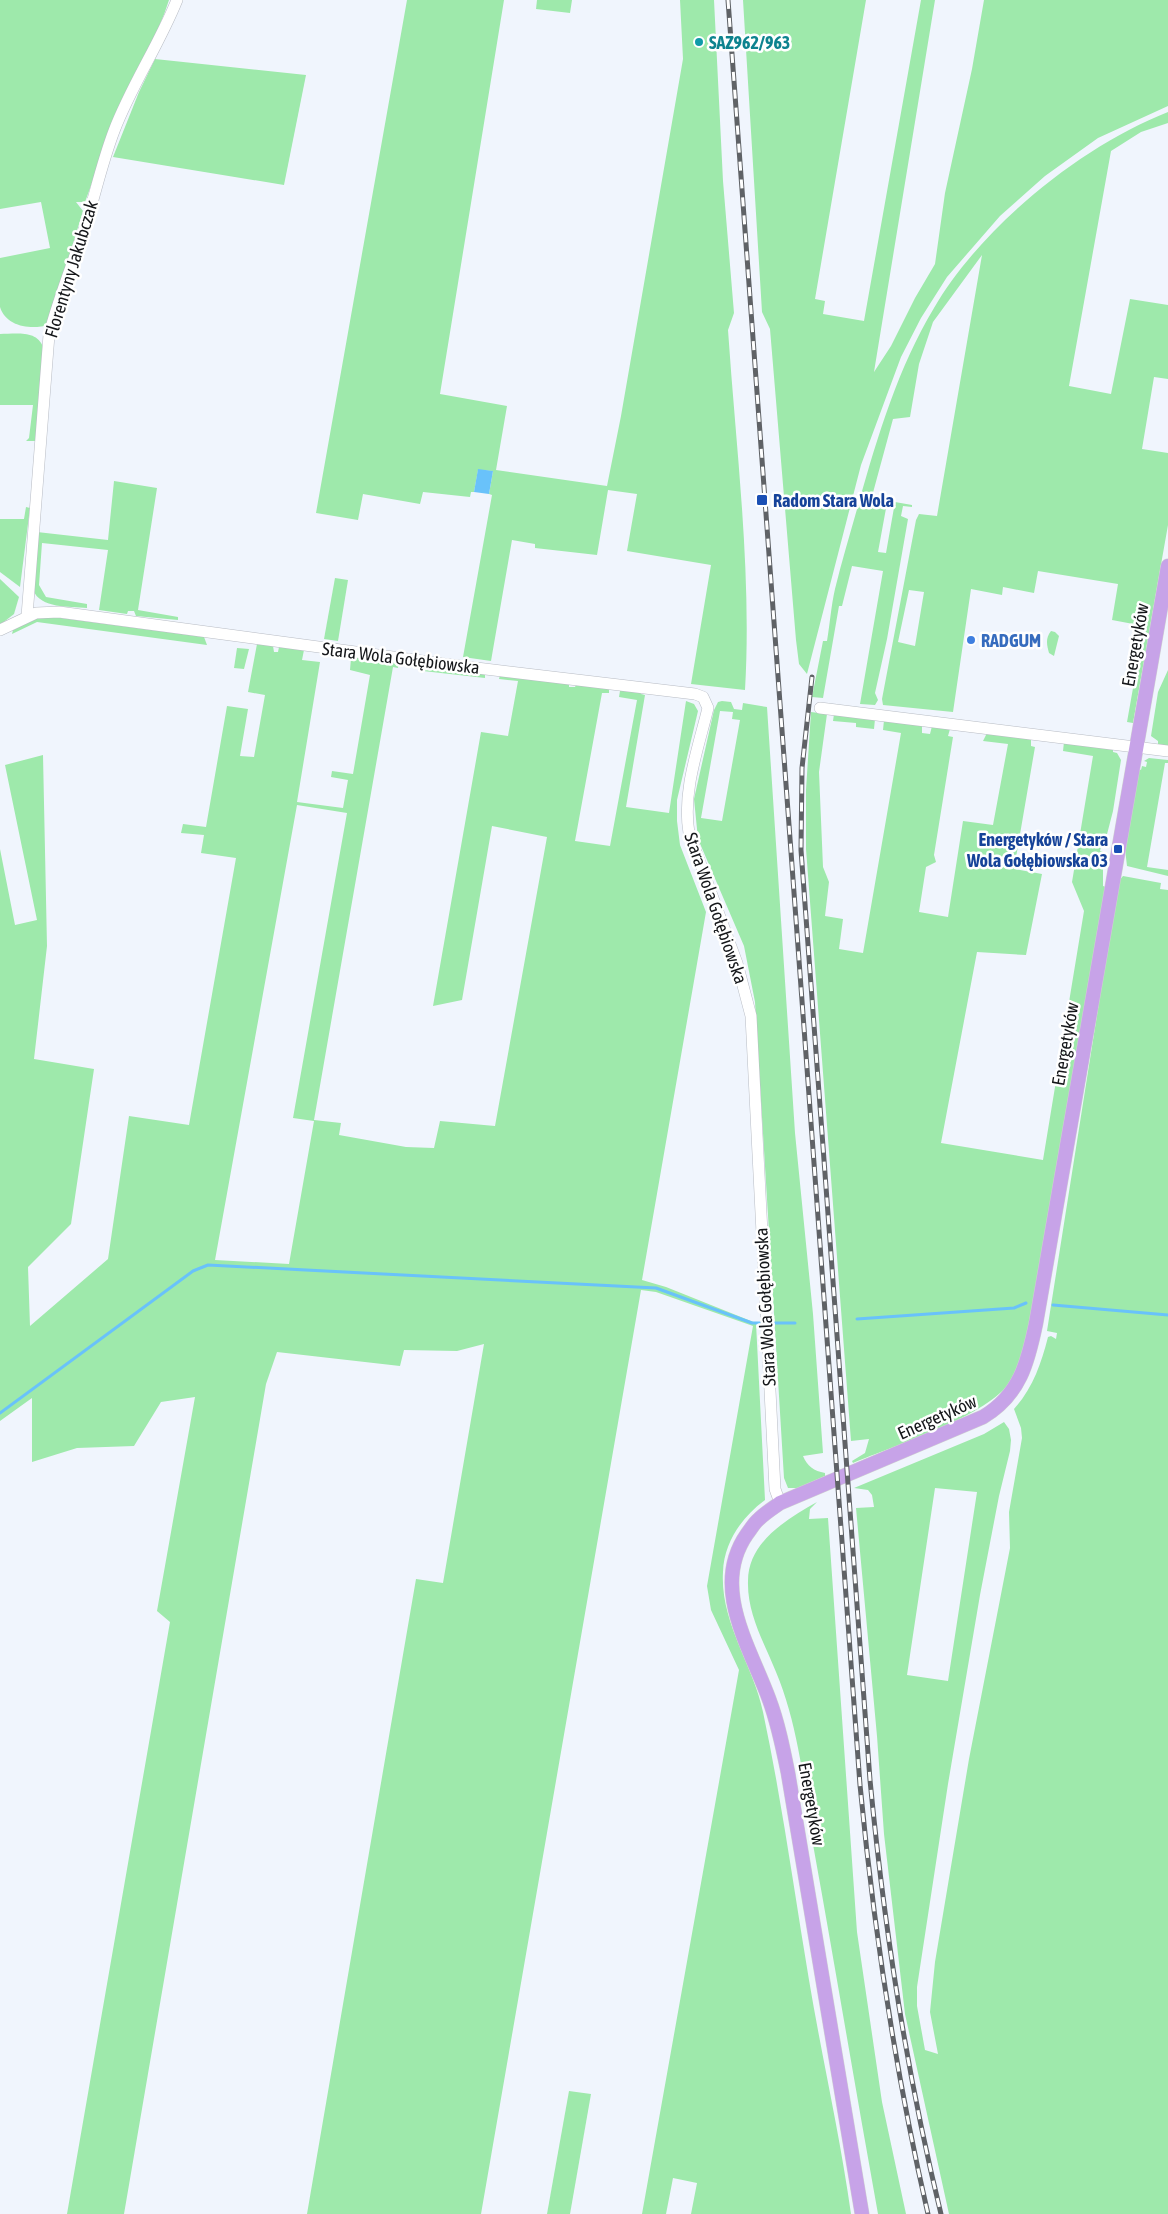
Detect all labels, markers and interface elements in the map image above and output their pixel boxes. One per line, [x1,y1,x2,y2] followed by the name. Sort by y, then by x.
[709,32,790,53] place label: SAZ962/963
[693,36,705,48] marker: SAZ962/963
[40,198,102,340] street label: Florentyny Jakubczak
[773,490,894,511] place label: Radom Stara Wola
[755,493,769,507] marker: Radom Stara Wola
[1117,602,1153,688] street label: Energetyków
[981,630,1041,651] place label: RADGUM
[965,634,977,646] marker: RADGUM
[321,638,481,678] street label: Stara Wola Gołębiowska
[966,829,1108,871] place label: Energetyków / Stara Wola Gołębiowska 03
[680,830,752,986] street label: Stara Wola Gołębiowska
[1112,843,1124,855] marker: Energetyków / Stara Wola Gołębiowska 03
[1047,1001,1083,1087] street label: Energetyków
[750,1227,780,1387] street label: Stara Wola Gołębiowska
[894,1390,980,1444] street label: Energetyków
[794,1761,830,1847] street label: Energetyków

